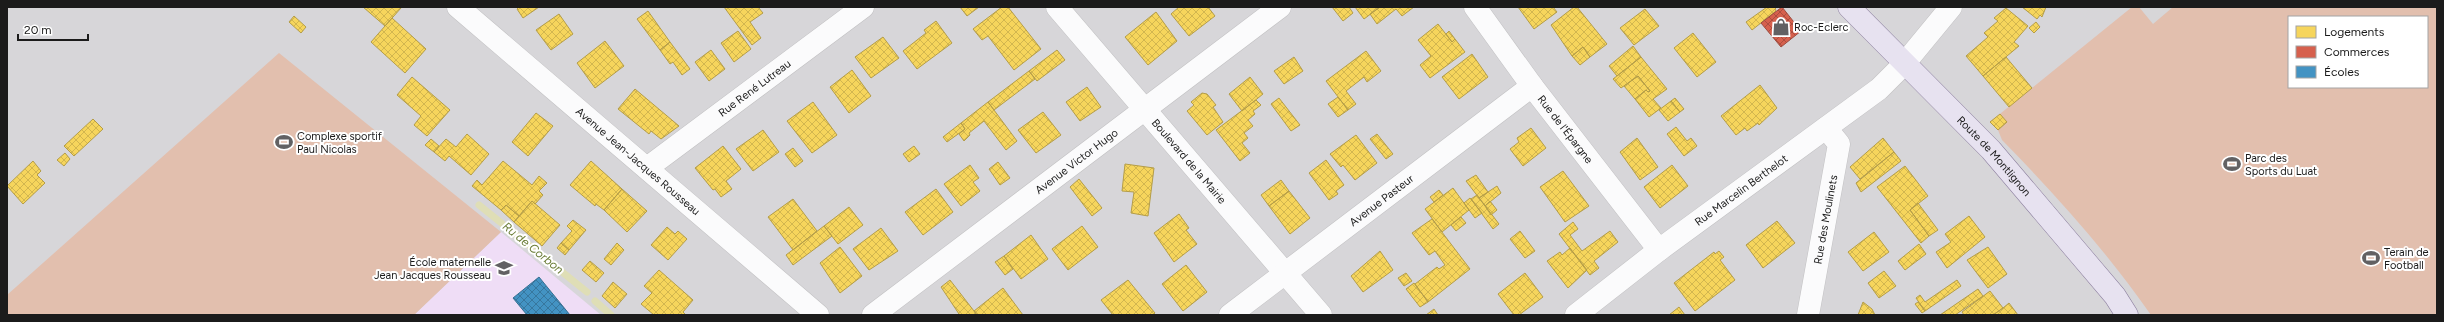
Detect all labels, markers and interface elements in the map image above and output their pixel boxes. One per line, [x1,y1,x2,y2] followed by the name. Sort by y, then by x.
[18,16,88,42] scale bar
[2288,16,2428,88] legend
[1771,17,1791,37] shop icon: Roc-Eclerc
[1794,21,1848,34] place label: Roc-Eclerc
[24,23,52,37] text: 20 m
[2324,25,2385,39] text: Logements
[2324,45,2390,59] text: Commerces
[716,57,793,119] street label: Rue René Lutreau
[2324,65,2360,79] text: Écoles
[1535,93,1596,166] street label: Rue de l'Épargne
[573,104,703,218] street label: Avenue Jean-Jacques Rousseau
[1954,113,2034,199] street label: Route de Montlignon
[1149,116,1229,206] street label: Boulevard de la Mairie
[1032,126,1120,197] street label: Avenue Victor Hugo
[297,130,383,156] place label: Complexe sportif Paul Nicolas
[274,132,294,152] sports icon: Complexe sportif Paul Nicolas
[1692,152,1790,228] street label: Rue Marcelin Berthelot
[2245,152,2317,178] place label: Parc des Sports du Luat
[2222,154,2242,174] sports icon: Parc des Sports du Luat
[1347,172,1416,229] street label: Avenue Pasteur
[1811,174,1840,265] street label: Rue des Moulinets
[500,219,566,277] water label: Ru de Corbon
[2384,246,2429,272] place label: Terain de Football
[2361,248,2381,268] sports icon: Terain de Football
[374,256,491,282] place label: École maternelle Jean Jacques Rousseau
[494,258,514,278] school or university icon: École maternelle Jean Jacques Rousseau

